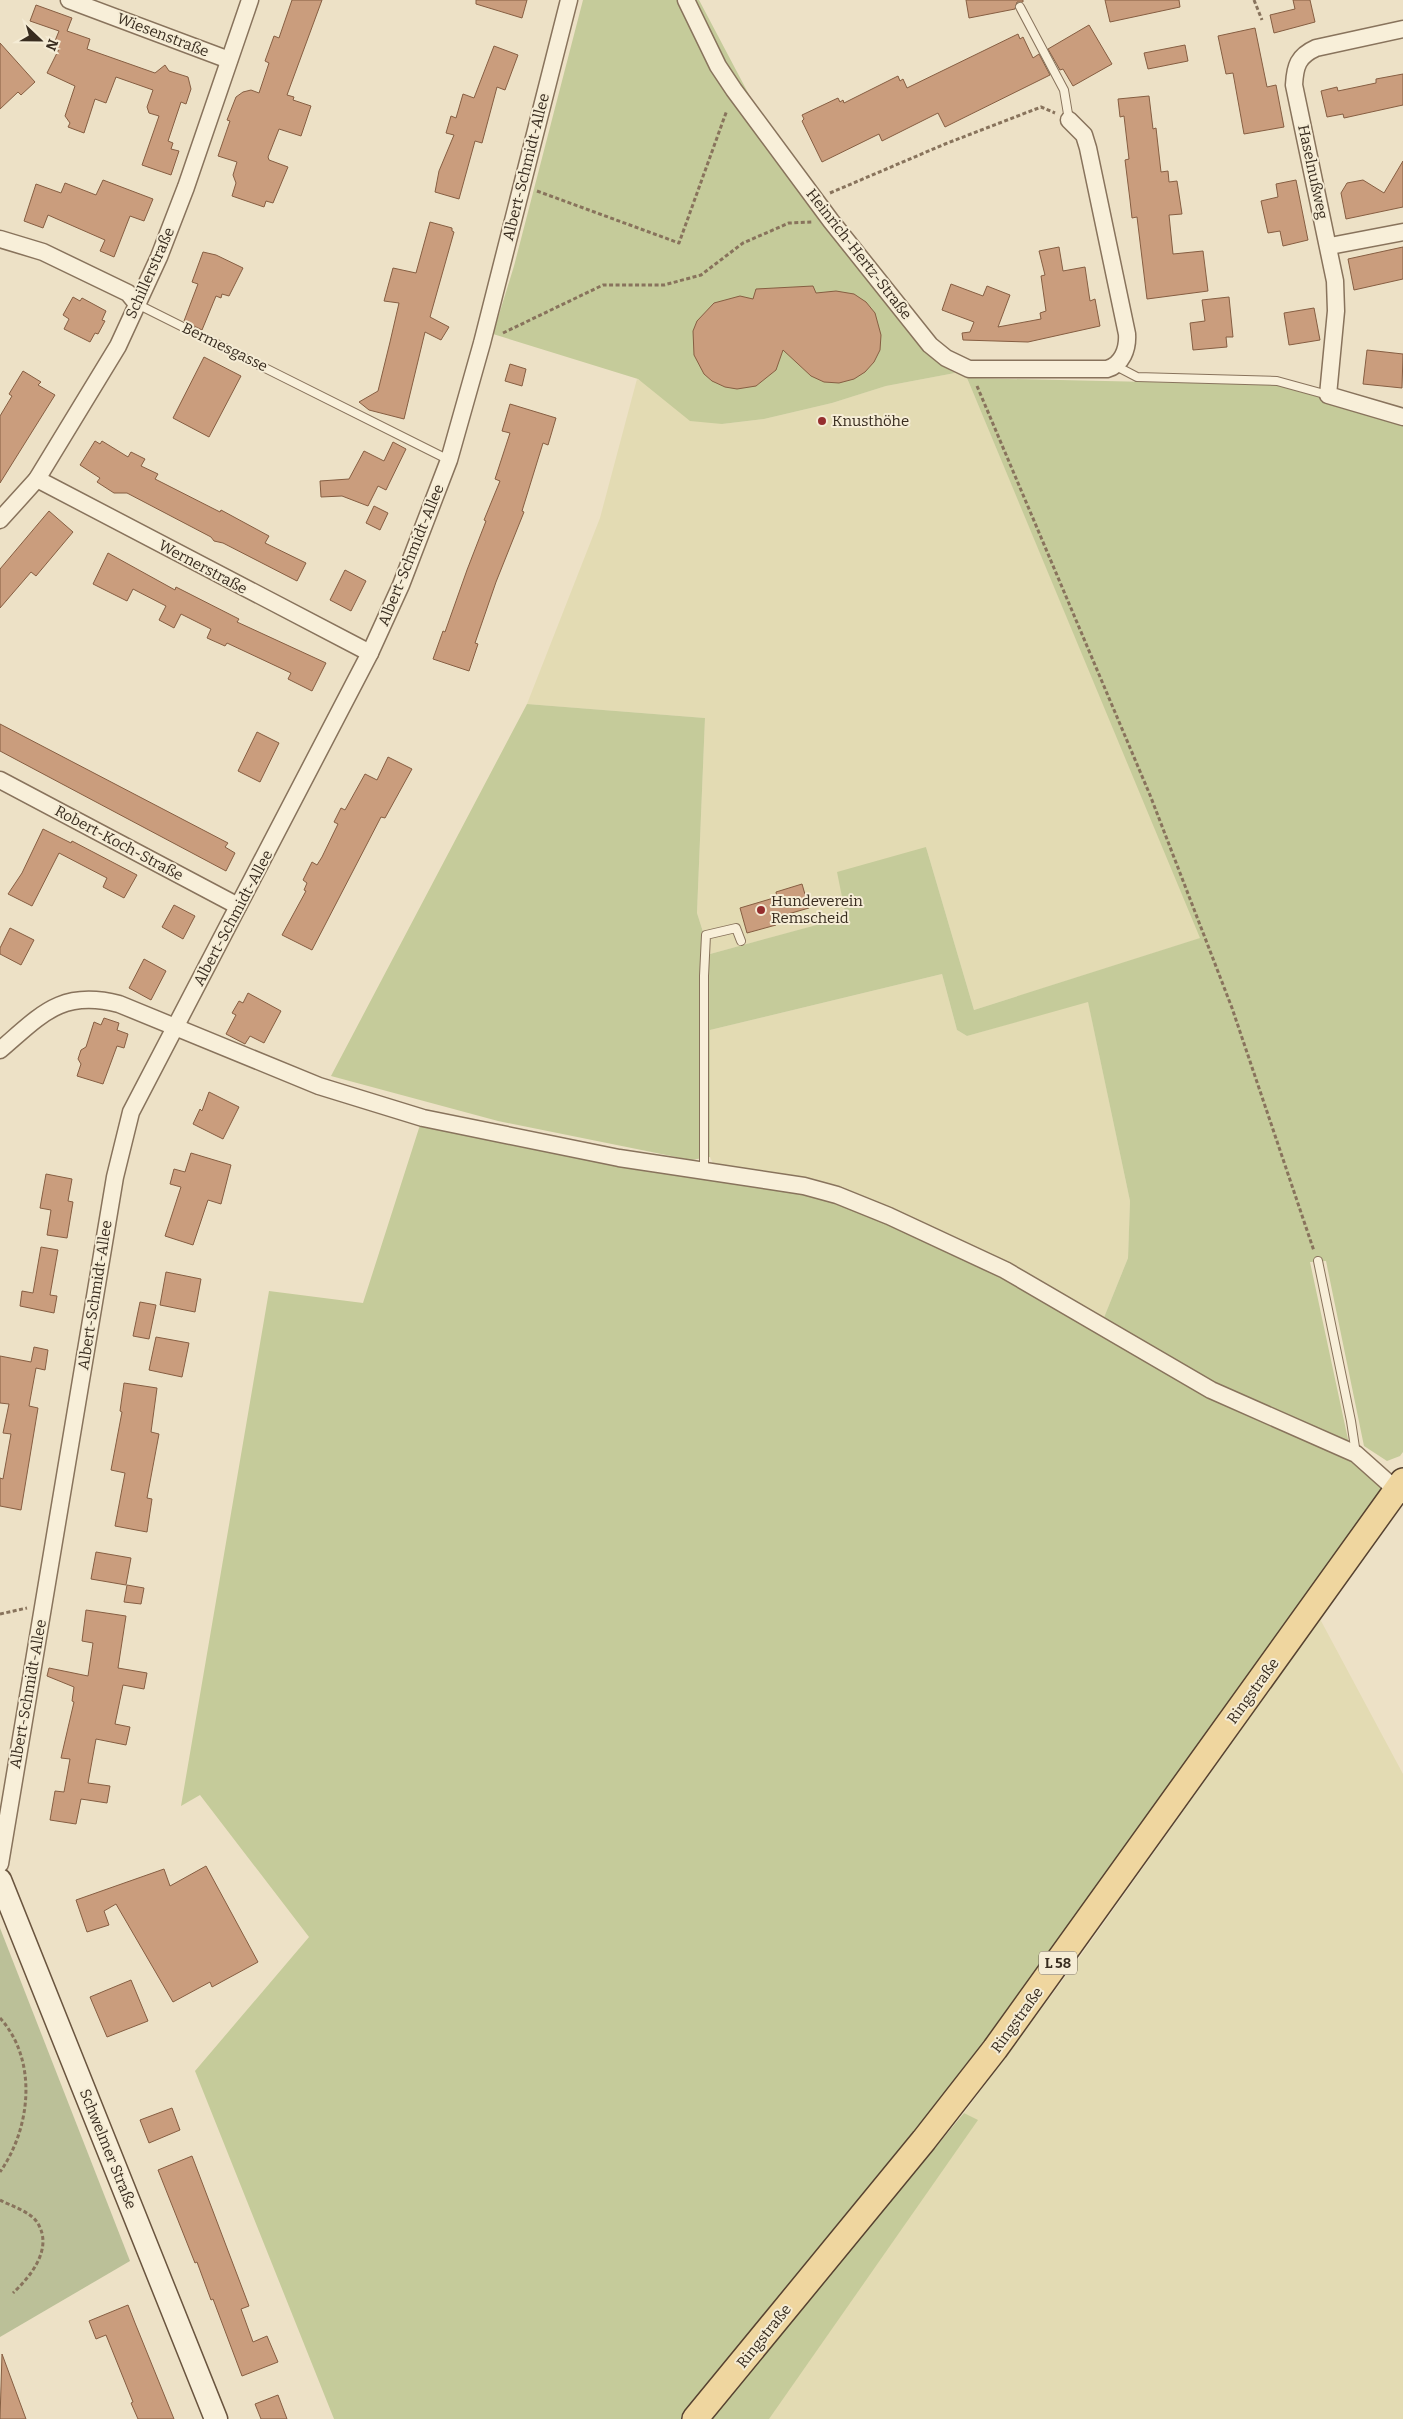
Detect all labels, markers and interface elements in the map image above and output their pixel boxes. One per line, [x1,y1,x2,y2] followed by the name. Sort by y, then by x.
[114,9,212,61] street label: Wiesenstraße
[15,15,65,65] north arrow
[42,36,61,53] text: N
[499,91,553,243] street label: Albert-Schmidt-Allee
[1294,123,1332,221] street label: Haselnußweg
[802,185,916,323] street label: Heinrich-Hertz-Straße
[122,225,178,321] street label: Schillerstraße
[179,319,271,375] street label: Bermesgasse
[832,412,909,430] place label: Knusthöhe
[816,415,828,427] marker: Knusthöhe
[374,482,448,628] street label: Albert-Schmidt-Allee
[156,536,250,598] street label: Wernerstraße
[52,802,186,884] street label: Robert-Koch-Straße
[190,847,276,989] street label: Albert-Schmidt-Allee
[771,892,863,927] place label: Hundeverein Remscheid
[755,904,767,916] marker: Hundeverein Remscheid
[74,1219,116,1371] street label: Albert-Schmidt-Allee
[6,1618,50,1770] street label: Albert-Schmidt-Allee
[1223,1655,1283,1727] street label: Ringstraße
[1039,1952,1077,1975] road number: L 58
[987,1984,1047,2056] street label: Ringstraße
[76,2086,140,2212] street label: Schwelmer Straße
[733,2301,795,2371] street label: Ringstraße

